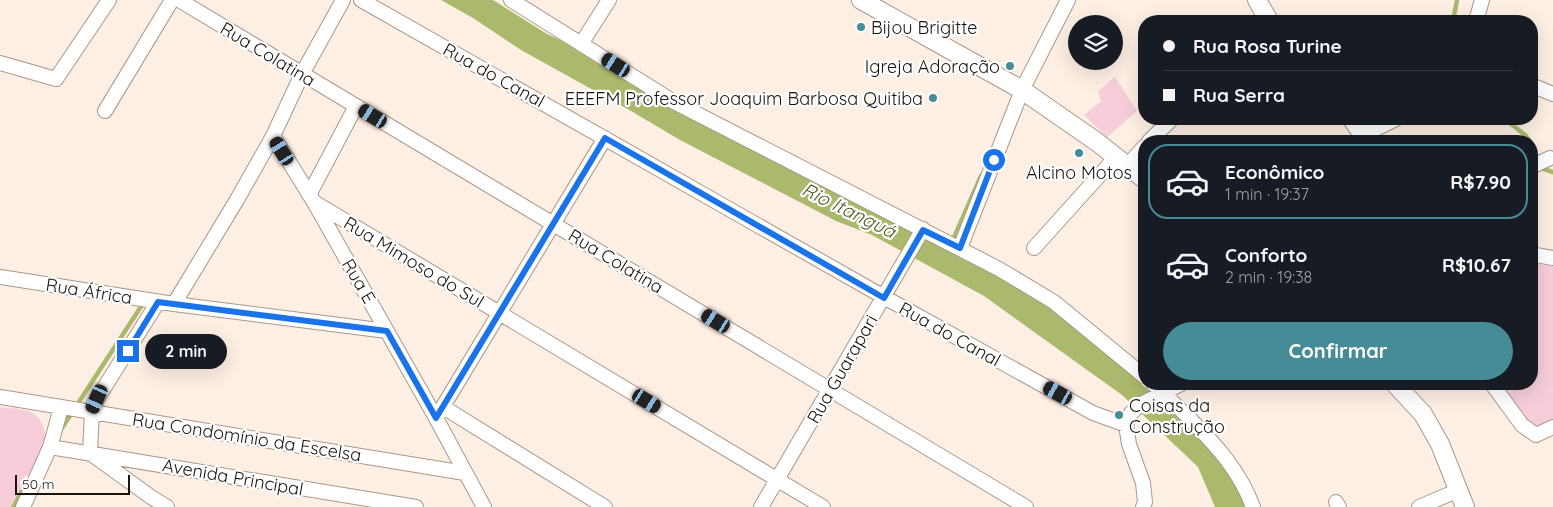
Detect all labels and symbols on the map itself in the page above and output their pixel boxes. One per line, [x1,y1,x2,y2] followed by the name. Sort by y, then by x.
[871,16,977,39] place label: Bijou Brigitte
[216,17,320,91] street label: Rua Colatina
[855,21,867,33] marker: Bijou Brigitte
[439,38,549,112] street label: Rua do Canal
[599,51,632,79] car
[865,55,1000,78] place label: Igreja Adoração
[1004,60,1016,72] marker: Igreja Adoração
[565,87,923,110] place label: EEEFM Professor Joaquim Barbosa Quitiba
[927,92,939,104] marker: EEEFM Professor Joaquim Barbosa Quitiba
[356,102,389,130] car
[267,134,296,168] car
[1073,147,1085,159] marker: Alcino Motos
[983,149,1005,171] route start
[1026,161,1132,184] place label: Alcino Motos
[798,177,901,244] water label: Rio Itanguá
[340,211,488,313] street label: Rua Mimoso do Sul
[564,224,668,298] street label: Rua Colatina
[337,254,381,308] street label: Rua E
[44,273,134,309] street label: Rua África
[895,297,1005,371] street label: Rua do Canal
[699,307,732,335] car
[802,310,882,428] street label: Rua Guarapari
[146,334,228,368] callout: 2 min
[117,340,139,362] route end
[1041,379,1074,407] car
[84,382,109,416] car
[630,387,663,415] car
[1129,394,1225,438] place label: Coisas da Construção
[131,408,363,466] street label: Rua Condomínio da Escelsa
[1113,409,1125,421] marker: Coisas da Construção
[161,453,305,501] street label: Avenida Principal
[15,472,130,495] scale bar

